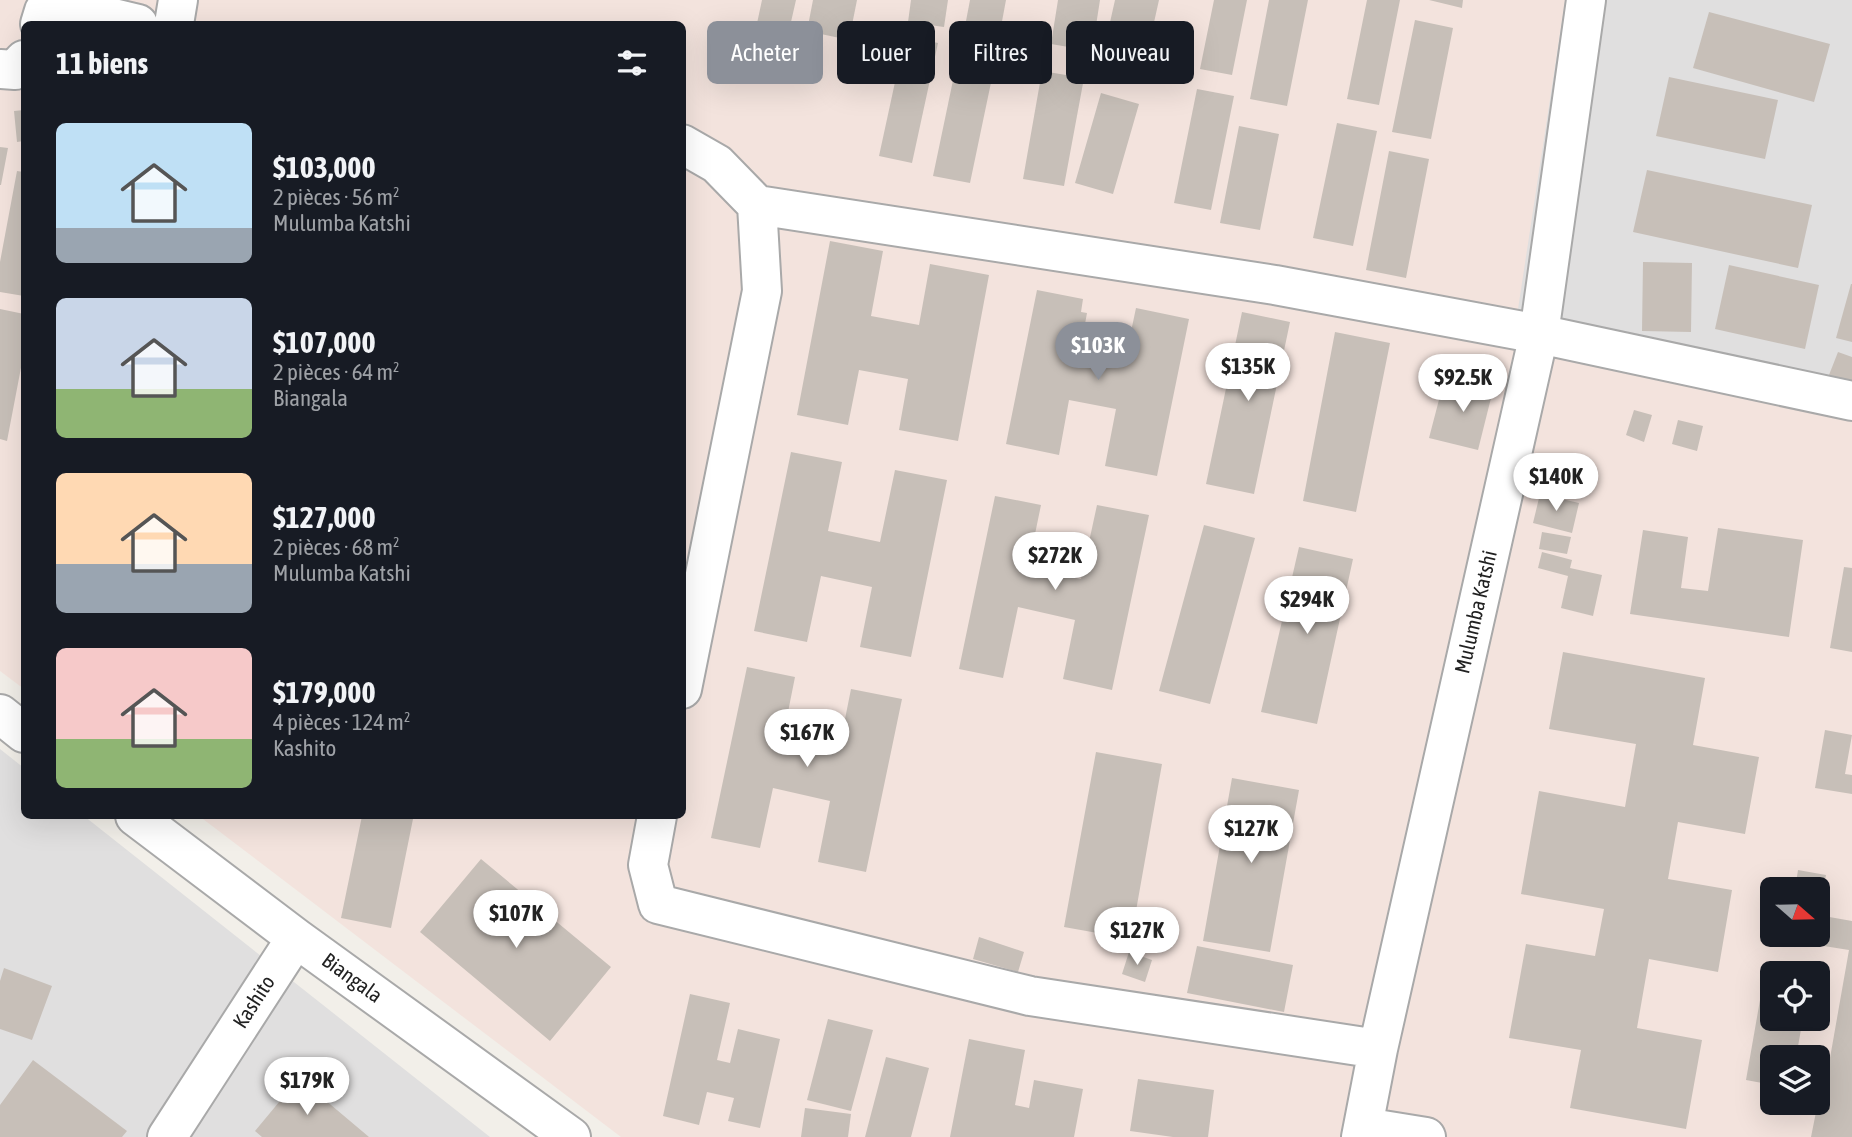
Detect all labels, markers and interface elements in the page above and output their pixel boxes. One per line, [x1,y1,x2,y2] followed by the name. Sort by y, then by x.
[707,21,823,84] chip: Acheter
[837,21,935,84] chip: Louer
[949,21,1052,84] chip: Filtres
[1066,21,1194,84] chip: Nouveau
[613,44,651,82] icon: filters
[56,46,148,80] text: 11 biens
[273,150,376,184] text: $103,000
[112,151,196,235] icon: home
[273,184,400,210] text: 2 pièces · 56 m²
[273,210,411,236] text: Mulumba Katshi
[1049,322,1147,382] pin: $103K
[273,325,376,359] text: $107,000
[112,326,196,410] icon: home
[1071,332,1125,358] text: $103K
[1199,344,1297,403] pin: $135K
[1221,353,1275,379] text: $135K
[1406,354,1520,414] pin: $92.5K
[273,359,400,385] text: 2 pièces · 64 m²
[1434,364,1492,390] text: $92.5K
[273,385,348,411] text: Biangala
[1507,454,1605,513] pin: $140K
[1529,463,1583,489] text: $140K
[273,500,376,534] text: $127,000
[112,501,196,585] icon: home
[1006,532,1104,592] pin: $272K
[273,534,400,560] text: 2 pièces · 68 m²
[1028,542,1082,568] text: $272K
[1449,548,1501,676] street label: Mulumba Katshi
[273,560,411,586] text: Mulumba Katshi
[1258,576,1356,636] pin: $294K
[1280,586,1334,612] text: $294K
[273,675,376,709] text: $179,000
[112,676,196,760] icon: home
[273,709,410,735] text: 4 pièces · 124 m²
[758,710,856,769] pin: $167K
[780,719,834,745] text: $167K
[273,735,336,761] text: Kashito
[1202,806,1300,865] pin: $127K
[1224,815,1278,841] text: $127K
[1760,877,1830,947] north arrow
[1760,877,1830,1115] map controls
[467,890,565,950] pin: $107K
[489,900,543,926] text: $107K
[1088,908,1186,967] pin: $127K
[1110,917,1164,943] text: $127K
[318,947,387,1007] street label: Biangala
[1760,961,1830,1031] button: locate
[227,971,279,1032] street label: Kashito
[1760,1045,1830,1115] button: layers
[258,1058,356,1117] pin: $179K
[280,1067,334,1093] text: $179K

